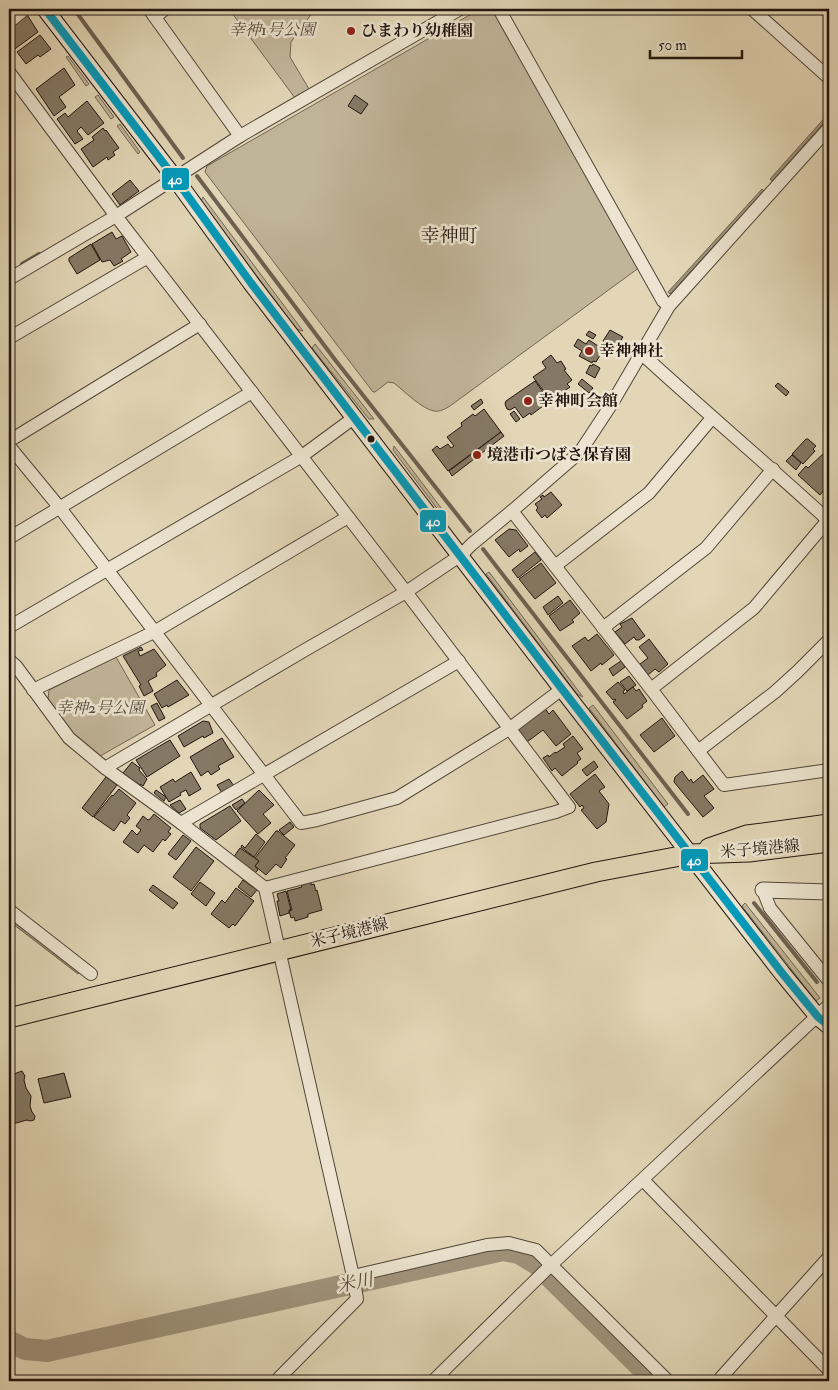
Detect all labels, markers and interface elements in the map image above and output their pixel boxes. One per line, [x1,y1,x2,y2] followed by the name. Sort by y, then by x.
[229,20,318,40] park label: 幸神1号公園
[361,21,473,41] place label: ひまわり幼稚園
[345,25,357,37] marker: ひまわり幼稚園
[650,28,743,60] scale bar
[658,36,687,55] text: 50 m
[161,167,190,191] line badge: 40
[167,171,182,188] text: 40
[420,224,478,248] district label: 幸神町
[599,341,663,361] place label: 幸神神社
[583,345,595,357] marker: 幸神神社
[538,391,618,411] place label: 幸神町会館
[522,395,534,407] marker: 幸神町会館
[366,434,376,444] unlabelled marker
[487,445,631,465] place label: 境港市つばさ保育園
[471,449,483,461] marker: 境港市つばさ保育園
[419,509,447,533] line badge: 40
[425,513,440,530] text: 40
[56,698,147,718] park label: 幸神2号公園
[719,836,801,862] street label: 米子境港線
[680,848,709,872] line badge: 40
[686,852,701,869] text: 40
[308,914,390,952] street label: 米子境港線
[335,1268,377,1298] water label: 米川

